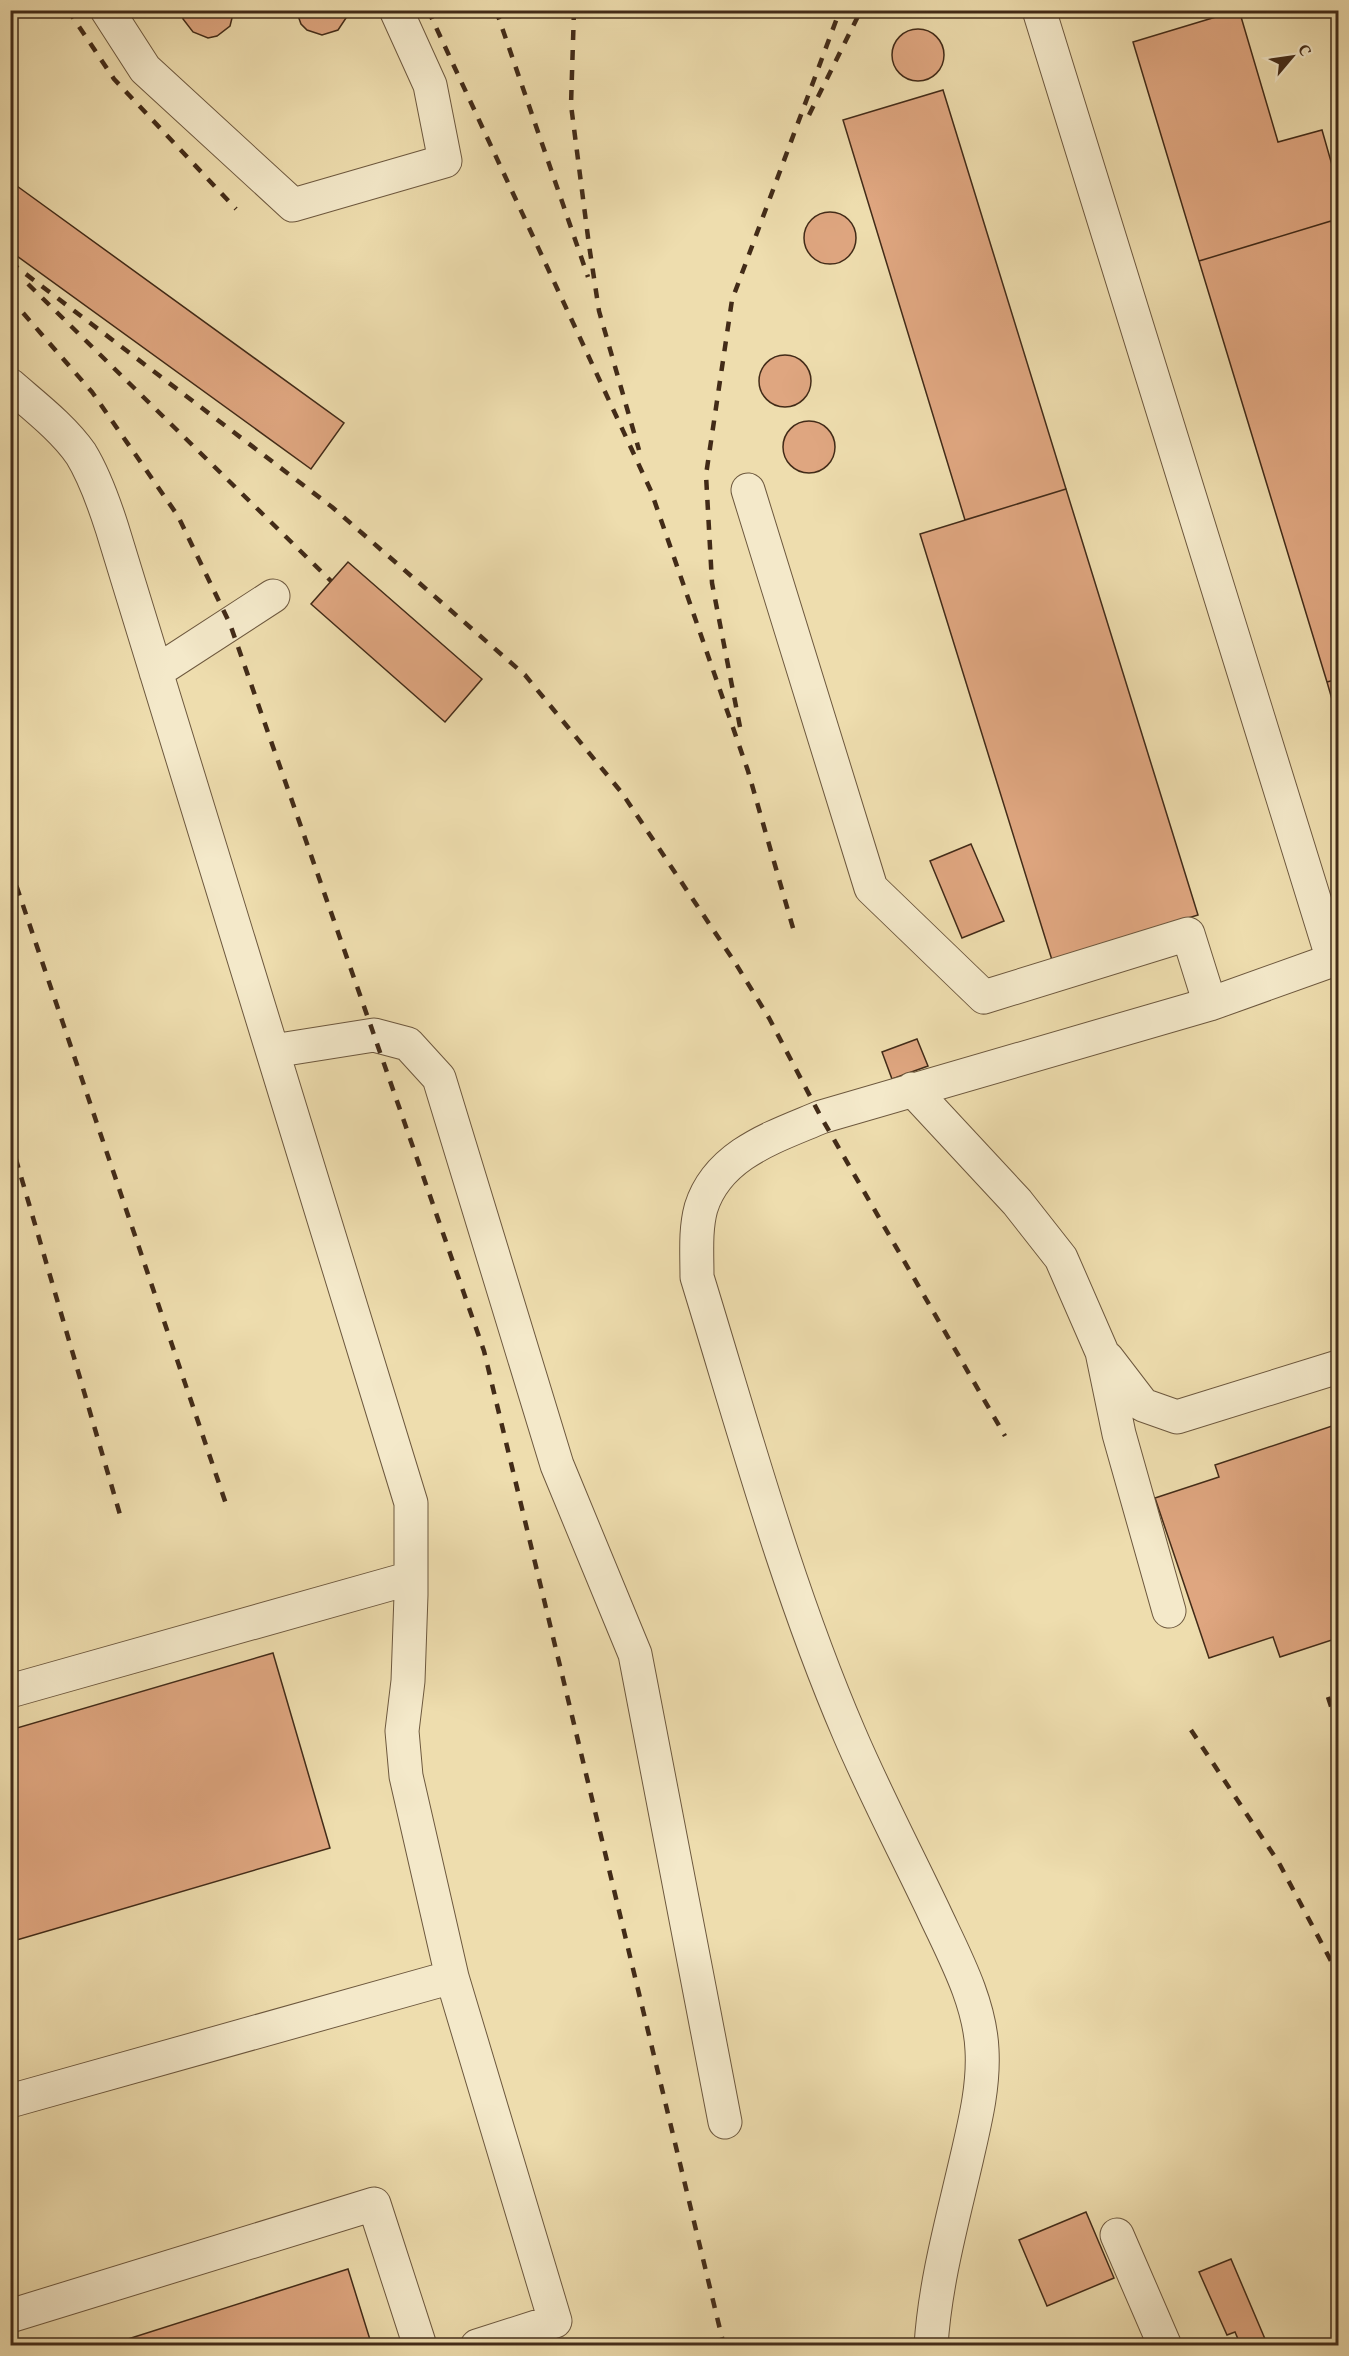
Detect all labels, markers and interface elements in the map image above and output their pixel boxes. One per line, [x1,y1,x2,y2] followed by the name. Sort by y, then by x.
[1262,27,1322,87] north arrow
[1291,41,1315,61] text: С

